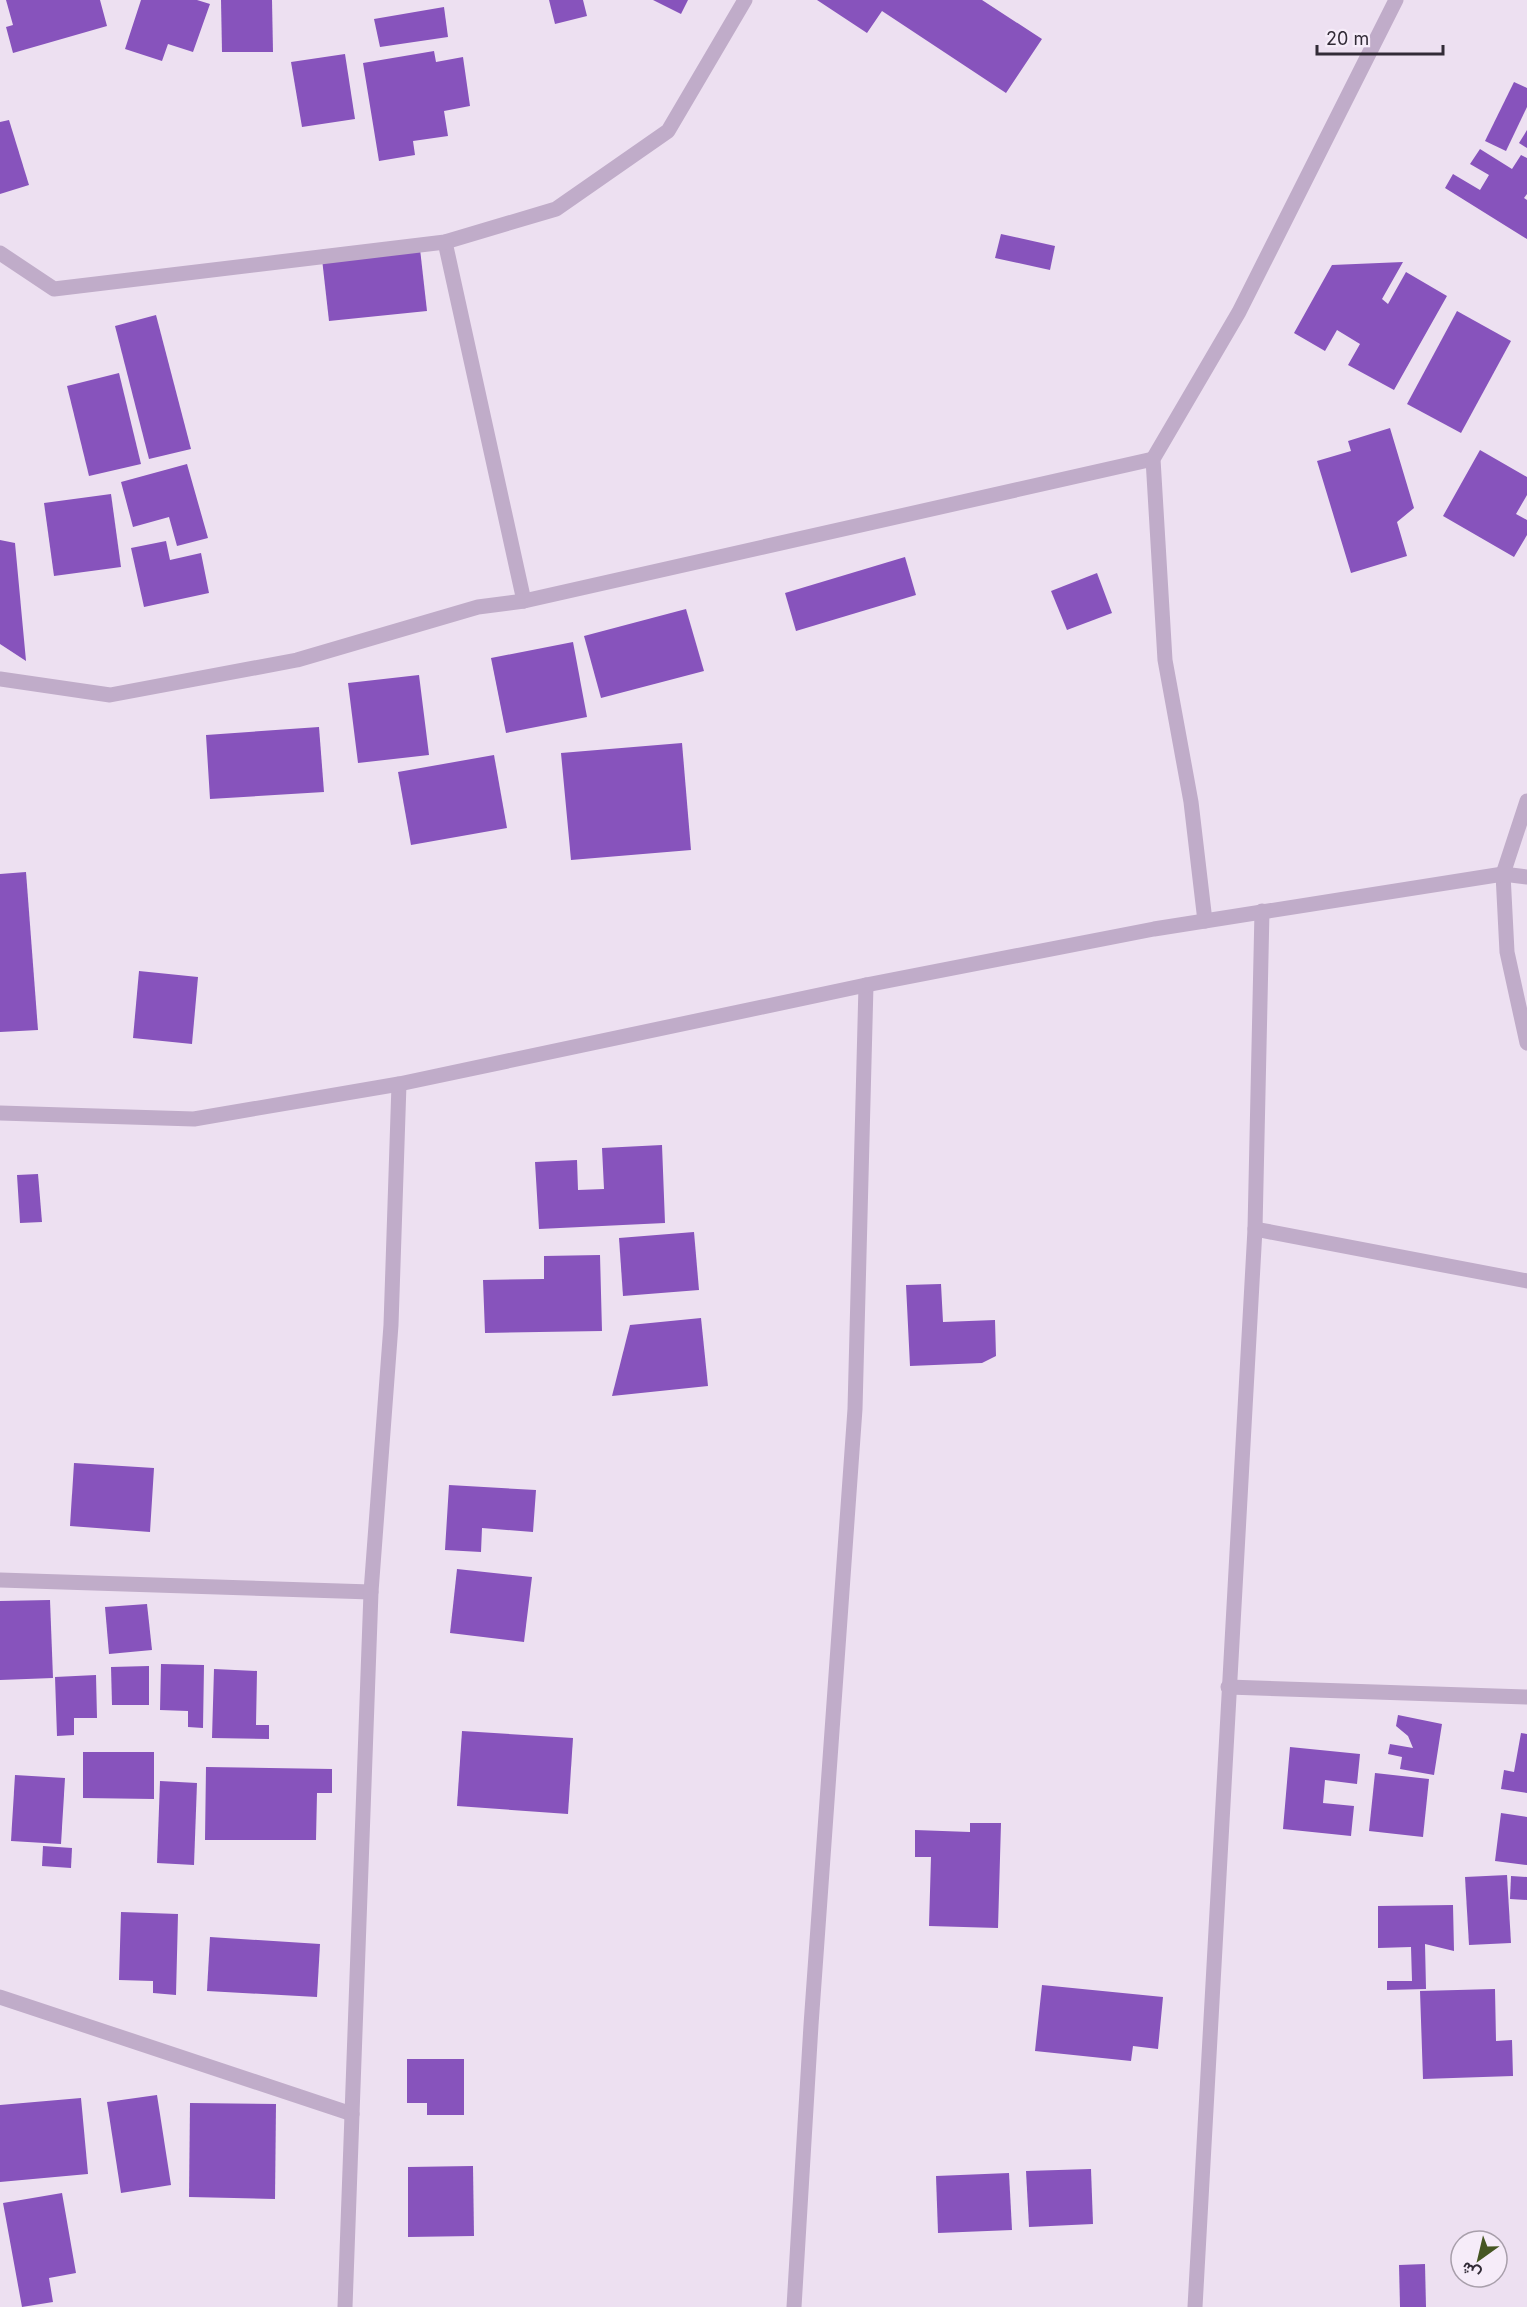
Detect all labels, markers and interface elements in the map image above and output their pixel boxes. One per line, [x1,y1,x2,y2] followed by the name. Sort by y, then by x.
[1317,18,1443,56] scale bar
[1326,28,1369,49] text: 20 m
[1449,2229,1509,2289] north arrow
[1457,2258,1484,2285] text: ش

